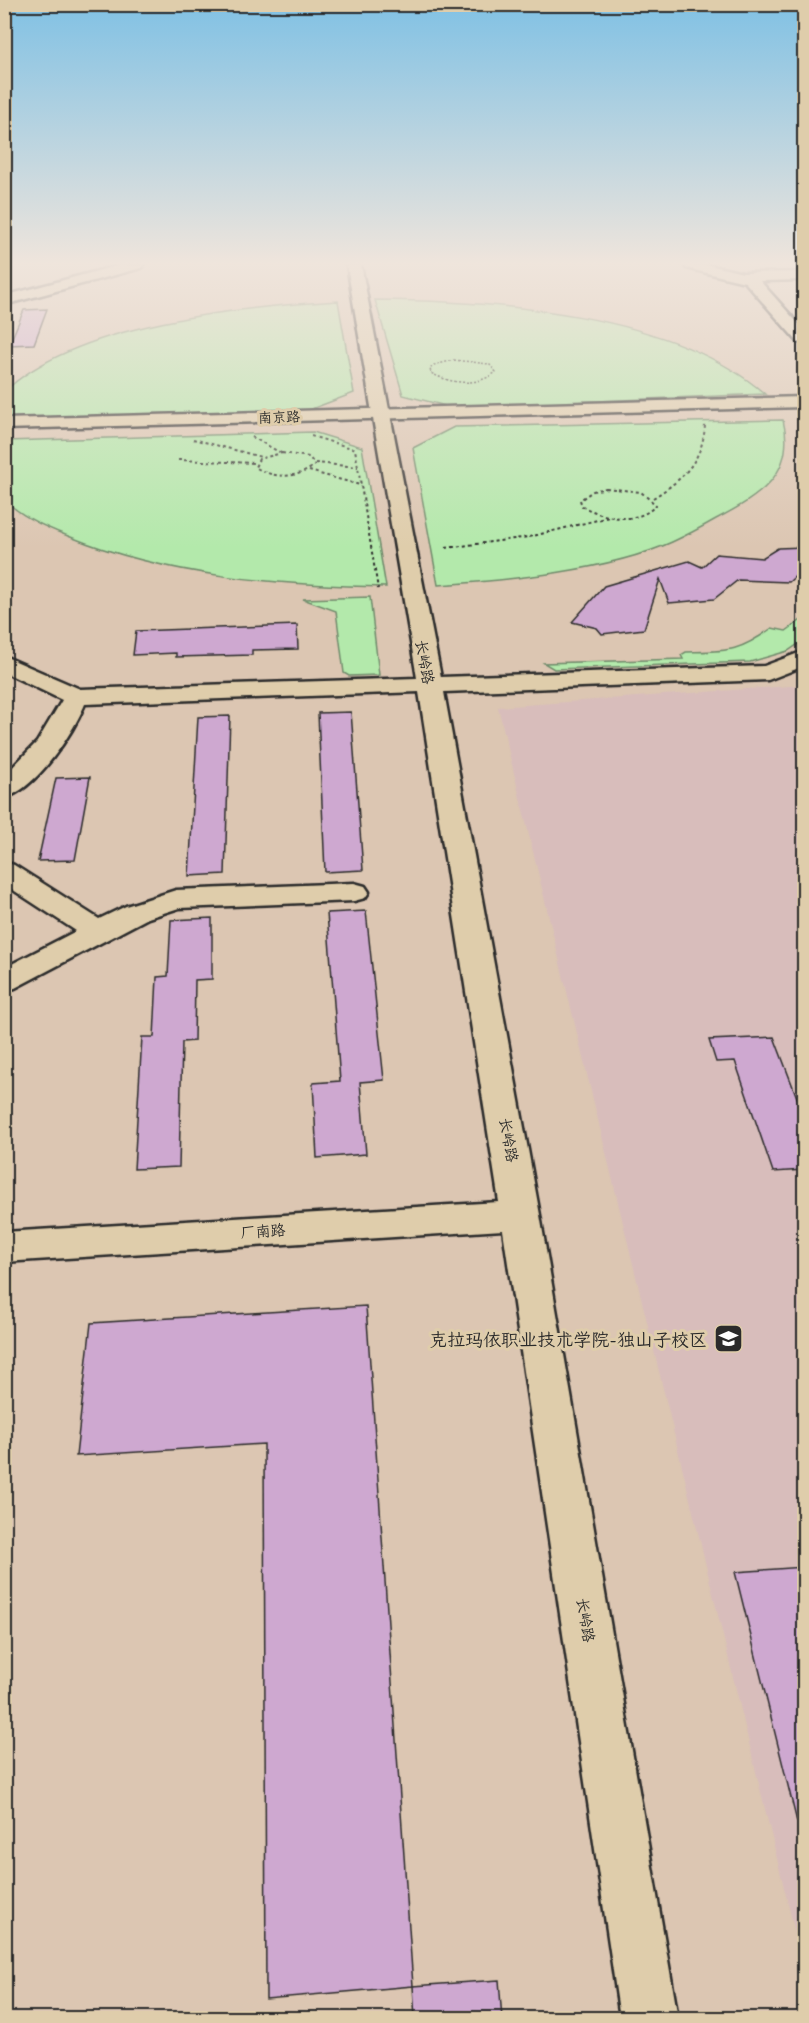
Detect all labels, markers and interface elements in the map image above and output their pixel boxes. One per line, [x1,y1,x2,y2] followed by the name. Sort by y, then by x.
[258,407,300,427] street label: 南京路
[412,638,438,686] street label: 长岭路
[496,1116,522,1164] street label: 长岭路
[240,1220,286,1242] street label: 厂南路
[712,1323,744,1355] school or university icon: 克拉玛依职业技术学院-独山子校区
[429,1328,707,1351] place label: 克拉玛依职业技术学院-独山子校区
[573,1596,599,1644] street label: 长岭路

